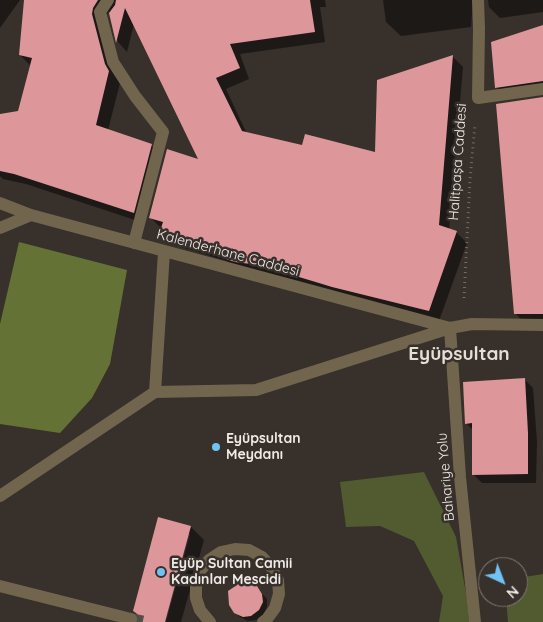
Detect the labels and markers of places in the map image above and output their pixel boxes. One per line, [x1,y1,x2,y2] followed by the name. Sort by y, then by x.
[226,431,301,464] place label: Eyüpsultan Meydanı
[210,441,222,453] marker: Eyüpsultan Meydanı
[171,556,292,588] place label: Eyüp Sultan Camii Kadınlar Mescidi
[155,566,167,578] marker: Eyüp Sultan Camii Kadınlar Mescidi

